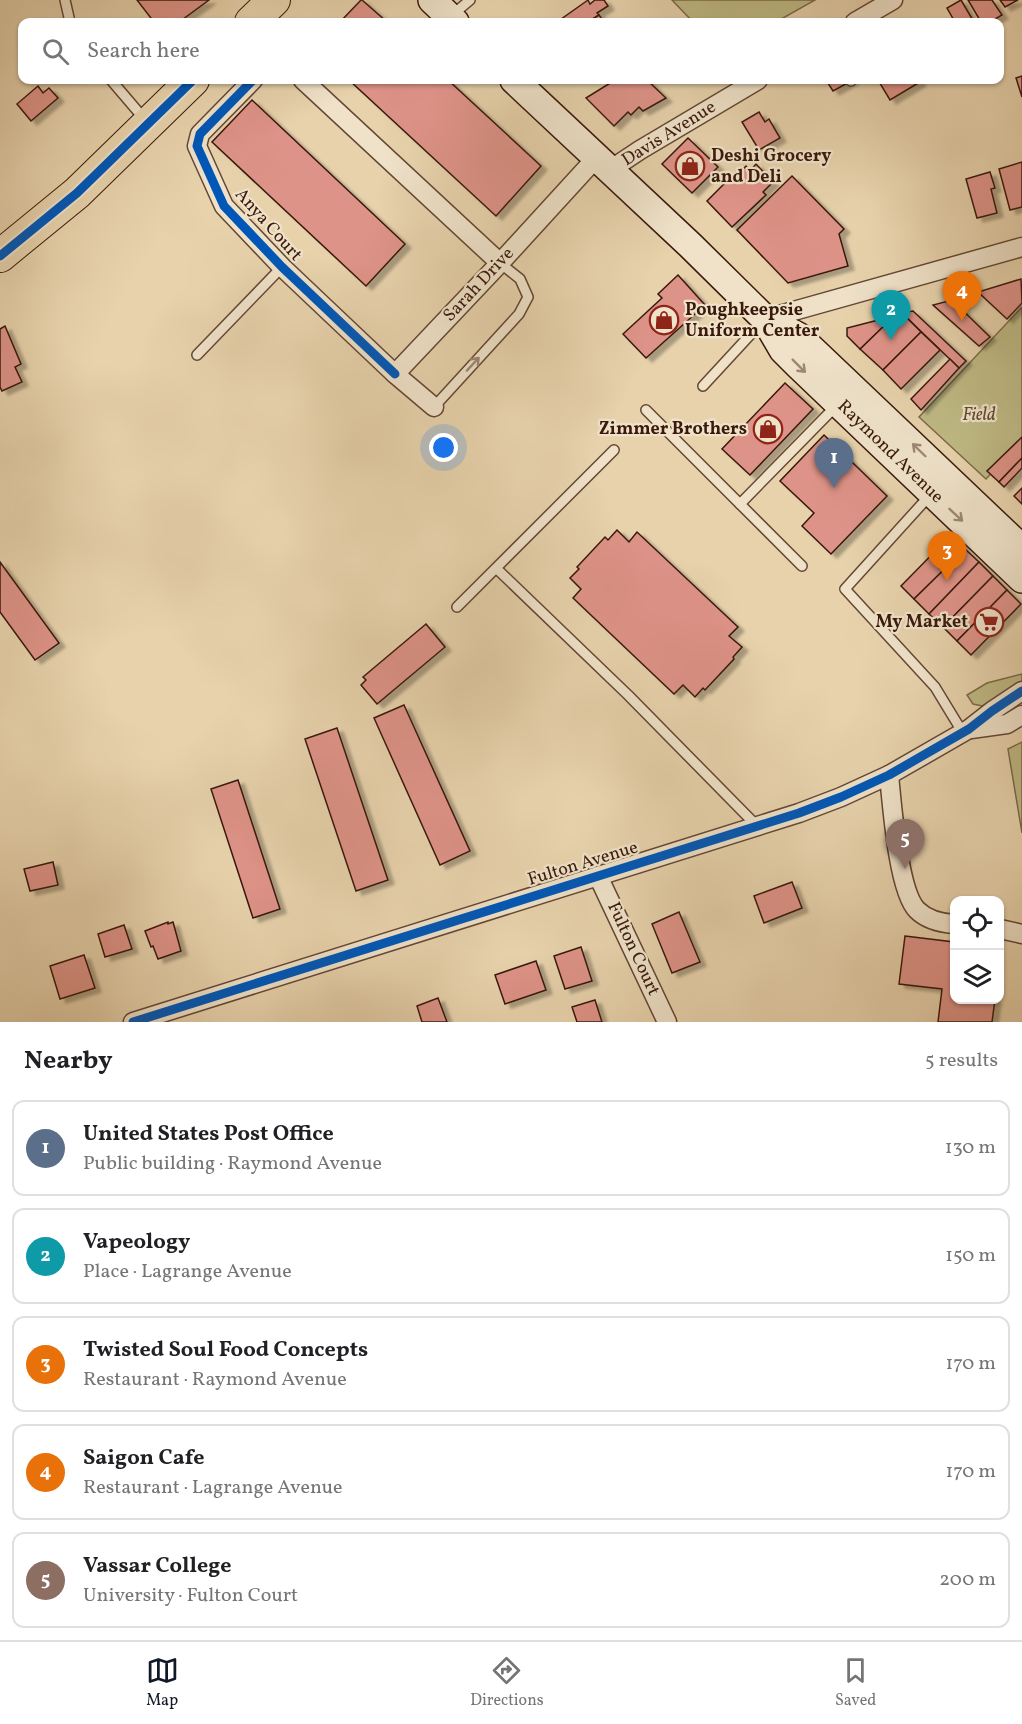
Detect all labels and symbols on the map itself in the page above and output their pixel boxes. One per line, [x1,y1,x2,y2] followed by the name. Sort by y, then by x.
[617,95,721,173] street label: Davis Avenue
[711,144,831,190] place label: Deshi Grocery and Deli
[674,150,706,182] shop icon: Deshi Grocery and Deli
[228,183,308,267] street label: Anya Court
[438,242,520,328] street label: Sarah Drive
[942,272,982,321] pin: 4
[872,290,910,340] pin: 2
[685,298,820,344] place label: Poughkeepsie Uniform Center
[648,304,680,336] shop icon: Poughkeepsie Uniform Center
[466,357,480,372] one-way arrow
[791,358,806,373] one-way arrow
[831,395,949,509] street label: Raymond Avenue
[962,403,996,428] park label: Field
[752,413,784,445] shop icon: Zimmer Brothers
[599,417,747,442] place label: Zimmer Brothers
[429,433,458,462] your location
[814,438,854,488] pin: 1
[912,443,927,457] one-way arrow
[948,507,963,522] one-way arrow
[928,532,966,581] pin: 3
[973,606,1005,638] supermarket icon: My Market
[876,610,968,635] place label: My Market
[886,820,924,869] pin: 5
[525,835,641,893] street label: Fulton Avenue
[600,898,666,1000] street label: Fulton Court

